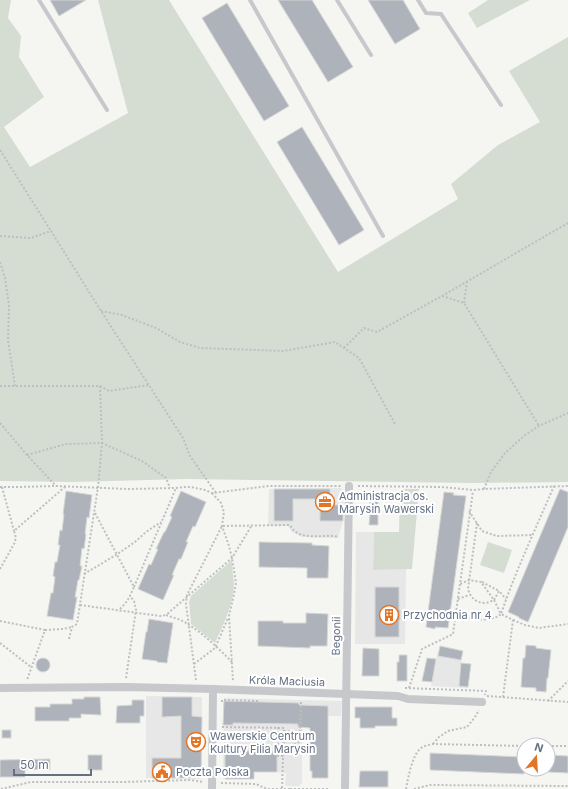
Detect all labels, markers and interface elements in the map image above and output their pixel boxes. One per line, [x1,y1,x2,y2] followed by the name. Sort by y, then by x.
[339,489,434,516] place label: Administracja os. Marysin Wawerski
[314,491,336,513] office icon: Administracja os. Marysin Wawerski
[378,604,400,626] building icon: Przychodnia nr 4
[403,608,492,622] place label: Przychodnia nr 4
[329,616,343,656] street label: Begonii
[249,673,325,689] street label: Króla Maciusia
[210,729,315,756] place label: Wawerskie Centrum Kultury Filia Marysin
[185,731,207,753] theatre icon: Wawerskie Centrum Kultury Filia Marysin
[516,737,556,777] north arrow
[533,740,545,755] text: N
[14,751,91,777] scale bar
[20,757,49,772] text: 50 m
[151,761,173,783] public building icon: Poczta Polska
[176,765,249,779] place label: Poczta Polska

